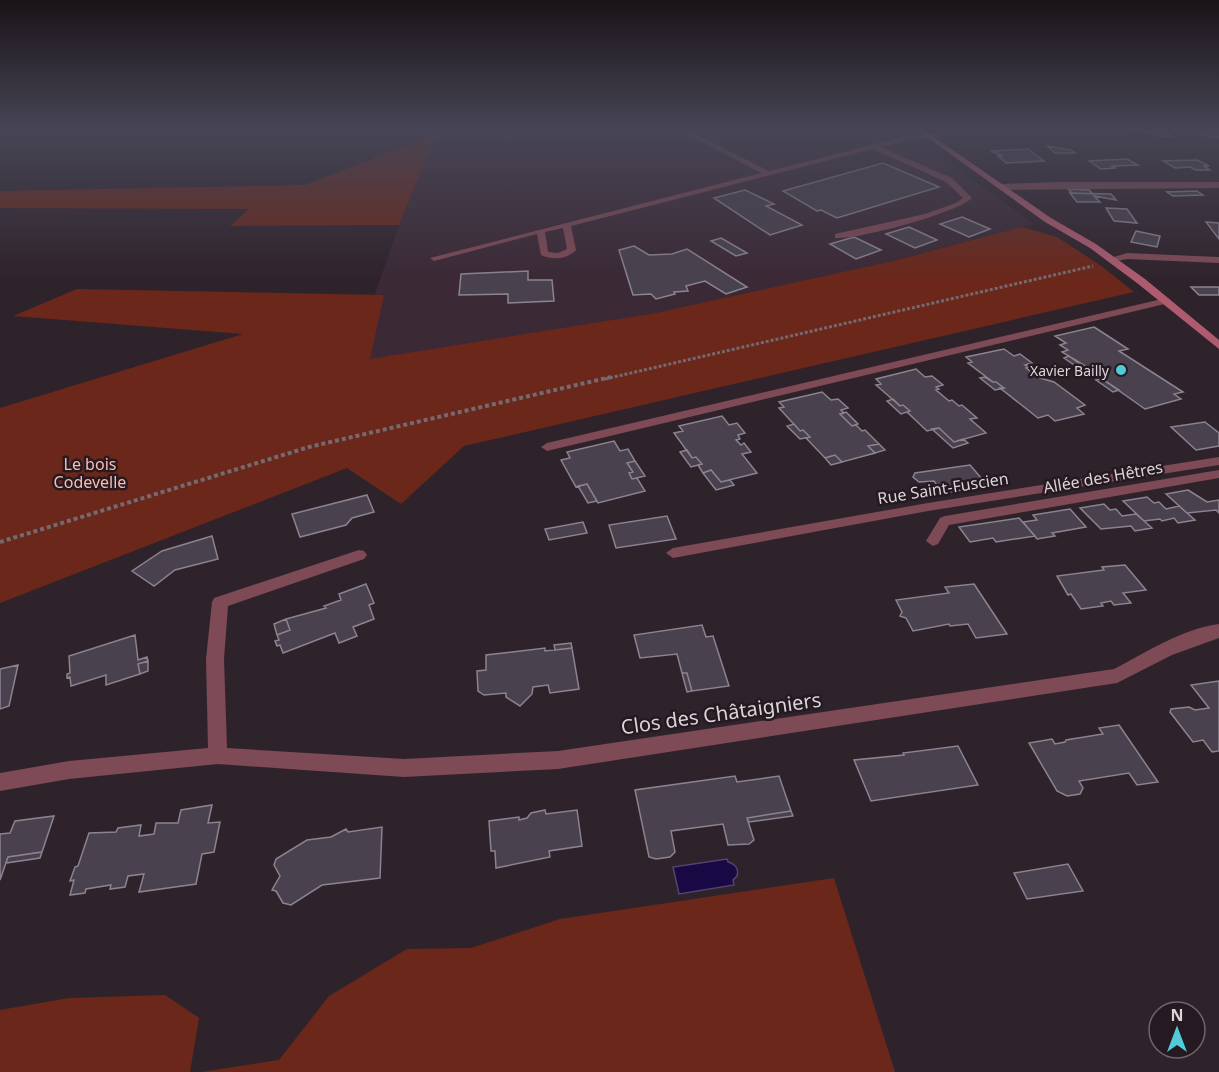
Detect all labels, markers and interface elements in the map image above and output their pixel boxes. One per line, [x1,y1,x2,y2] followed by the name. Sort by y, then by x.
[1030,361,1110,380] place label: Xavier Bailly
[1114,363,1128,377] marker: Xavier Bailly
[54,453,126,493] park label: Le bois Codevelle
[1042,456,1164,498] street label: Allée des Hêtres
[876,467,1010,509] street label: Rue Saint-Fuscien
[619,686,823,740] street label: Clos des Châtaigniers
[1147,1000,1207,1060] north arrow
[1170,1004,1184,1026] text: N

